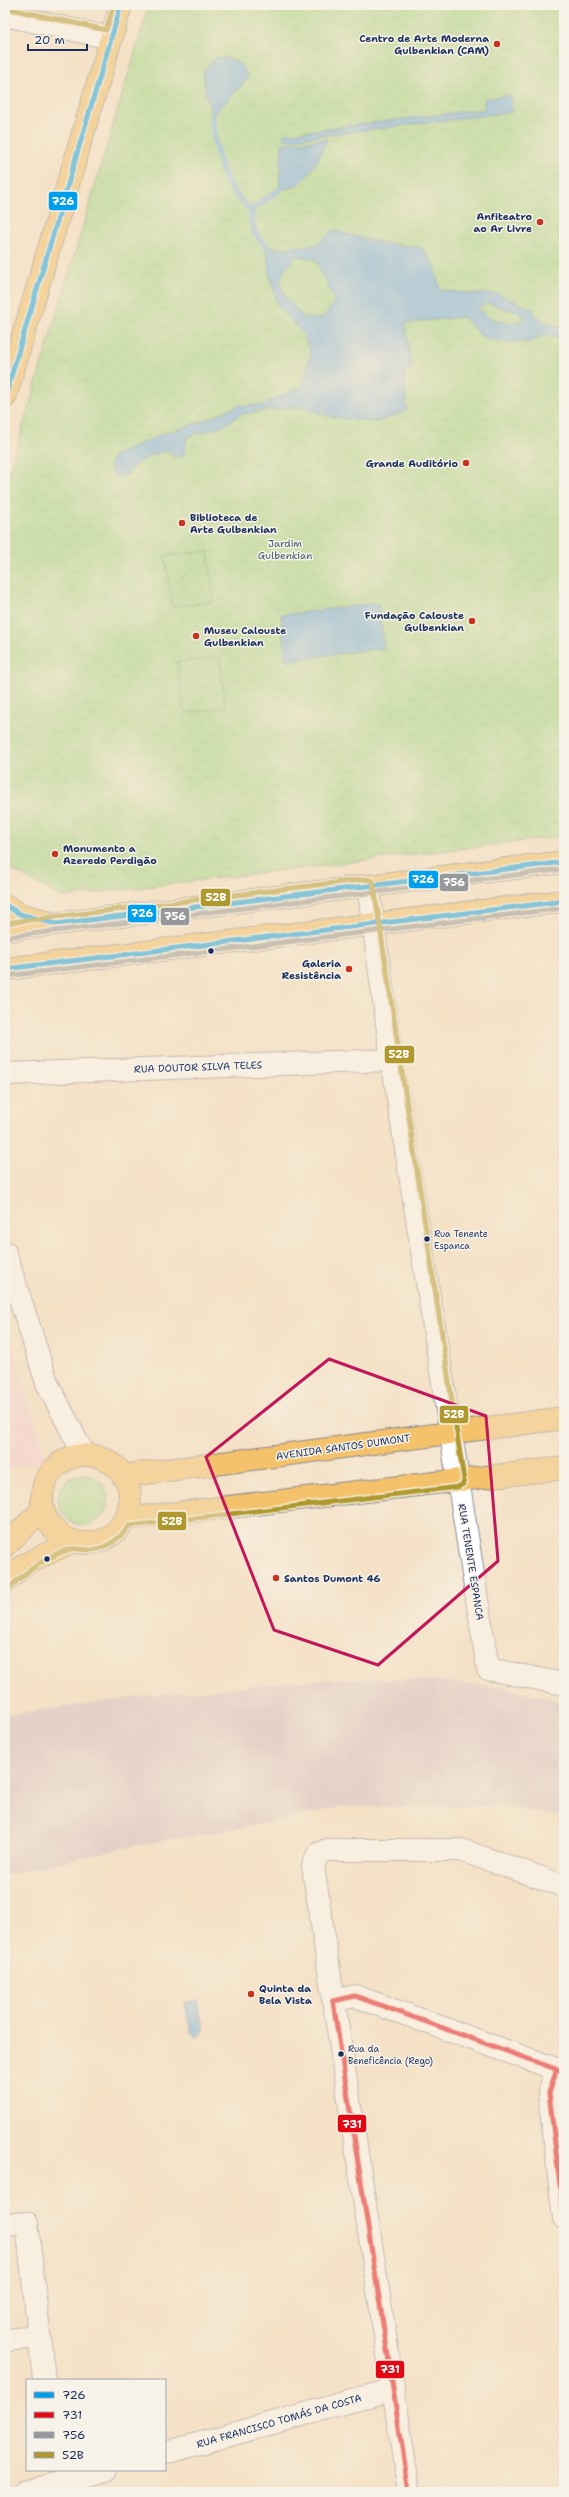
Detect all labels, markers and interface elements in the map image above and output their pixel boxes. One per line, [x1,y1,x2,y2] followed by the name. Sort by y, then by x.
[28,26,87,52] scale bar
[34,32,65,48] text: 20 m
[359,32,489,57] place label: Centro de Arte Moderna Gulbenkian (CAM)
[492,39,502,49] marker: Centro de Arte Moderna Gulbenkian (CAM)
[48,191,78,211] line badge: 726
[52,194,74,209] text: 726
[474,210,532,235] place label: Anfiteatro ao Ar Livre
[535,217,545,227] marker: Anfiteatro ao Ar Livre
[366,457,458,470] place label: Grande Auditório
[461,458,471,468] marker: Grande Auditório
[190,511,277,536] place label: Biblioteca de Arte Gulbenkian
[177,518,187,528] marker: Biblioteca de Arte Gulbenkian
[258,537,312,562] park label: Jardim Gulbenkian
[365,609,464,634] place label: Fundação Calouste Gulbenkian
[467,616,477,626] marker: Fundação Calouste Gulbenkian
[204,624,286,649] place label: Museu Calouste Gulbenkian
[191,631,201,641] marker: Museu Calouste Gulbenkian
[63,842,157,867] place label: Monumento a Azeredo Perdigão
[50,849,60,859] marker: Monumento a Azeredo Perdigão
[408,870,439,889] line badge: 726
[412,872,434,887] text: 726
[439,873,469,892] line badge: 756
[443,875,465,890] text: 756
[200,888,231,907] line badge: 52B
[206,890,227,905] text: 52B
[127,904,157,923] line badge: 726
[131,906,153,921] text: 726
[160,907,190,926] line badge: 756
[164,909,186,924] text: 756
[206,946,216,956] unlabelled marker
[282,957,341,982] place label: Galeria Resistência
[344,964,354,974] marker: Galeria Resistência
[384,1045,415,1064] line badge: 52B
[389,1047,410,1062] text: 52B
[134,1058,263,1076] street label: RUA DOUTOR SILVA TELES
[434,1228,488,1252] place label: Rua Tenente Espanca
[422,1234,432,1244] marker: Rua Tenente Espanca
[439,1405,469,1424] line badge: 52B
[444,1407,465,1422] text: 52B
[275,1431,411,1463] street label: AVENIDA SANTOS DUMONT
[455,1503,487,1621] street label: RUA TENENTE ESPANCA
[157,1511,187,1531] line badge: 52B
[162,1514,183,1529] text: 52B
[42,1554,52,1564] unlabelled marker
[284,1572,381,1585] place label: Santos Dumont 46
[271,1573,281,1583] marker: Santos Dumont 46
[259,1982,312,2007] place label: Quinta da Bela Vista
[246,1989,256,1999] marker: Quinta da Bela Vista
[348,2043,433,2067] place label: Rua da Beneficência (Rego)
[336,2049,346,2059] marker: Rua da Beneficência (Rego)
[337,2114,367,2133] line badge: 731
[342,2117,362,2132] text: 731
[375,2360,405,2379] line badge: 731
[380,2362,400,2377] text: 731
[26,2379,166,2471] legend
[62,2387,86,2403] text: 726
[195,2391,363,2451] street label: RUA FRANCISCO TOMÁS DA COSTA
[62,2407,82,2423] text: 731
[62,2427,86,2443] text: 756
[62,2447,84,2463] text: 52B

